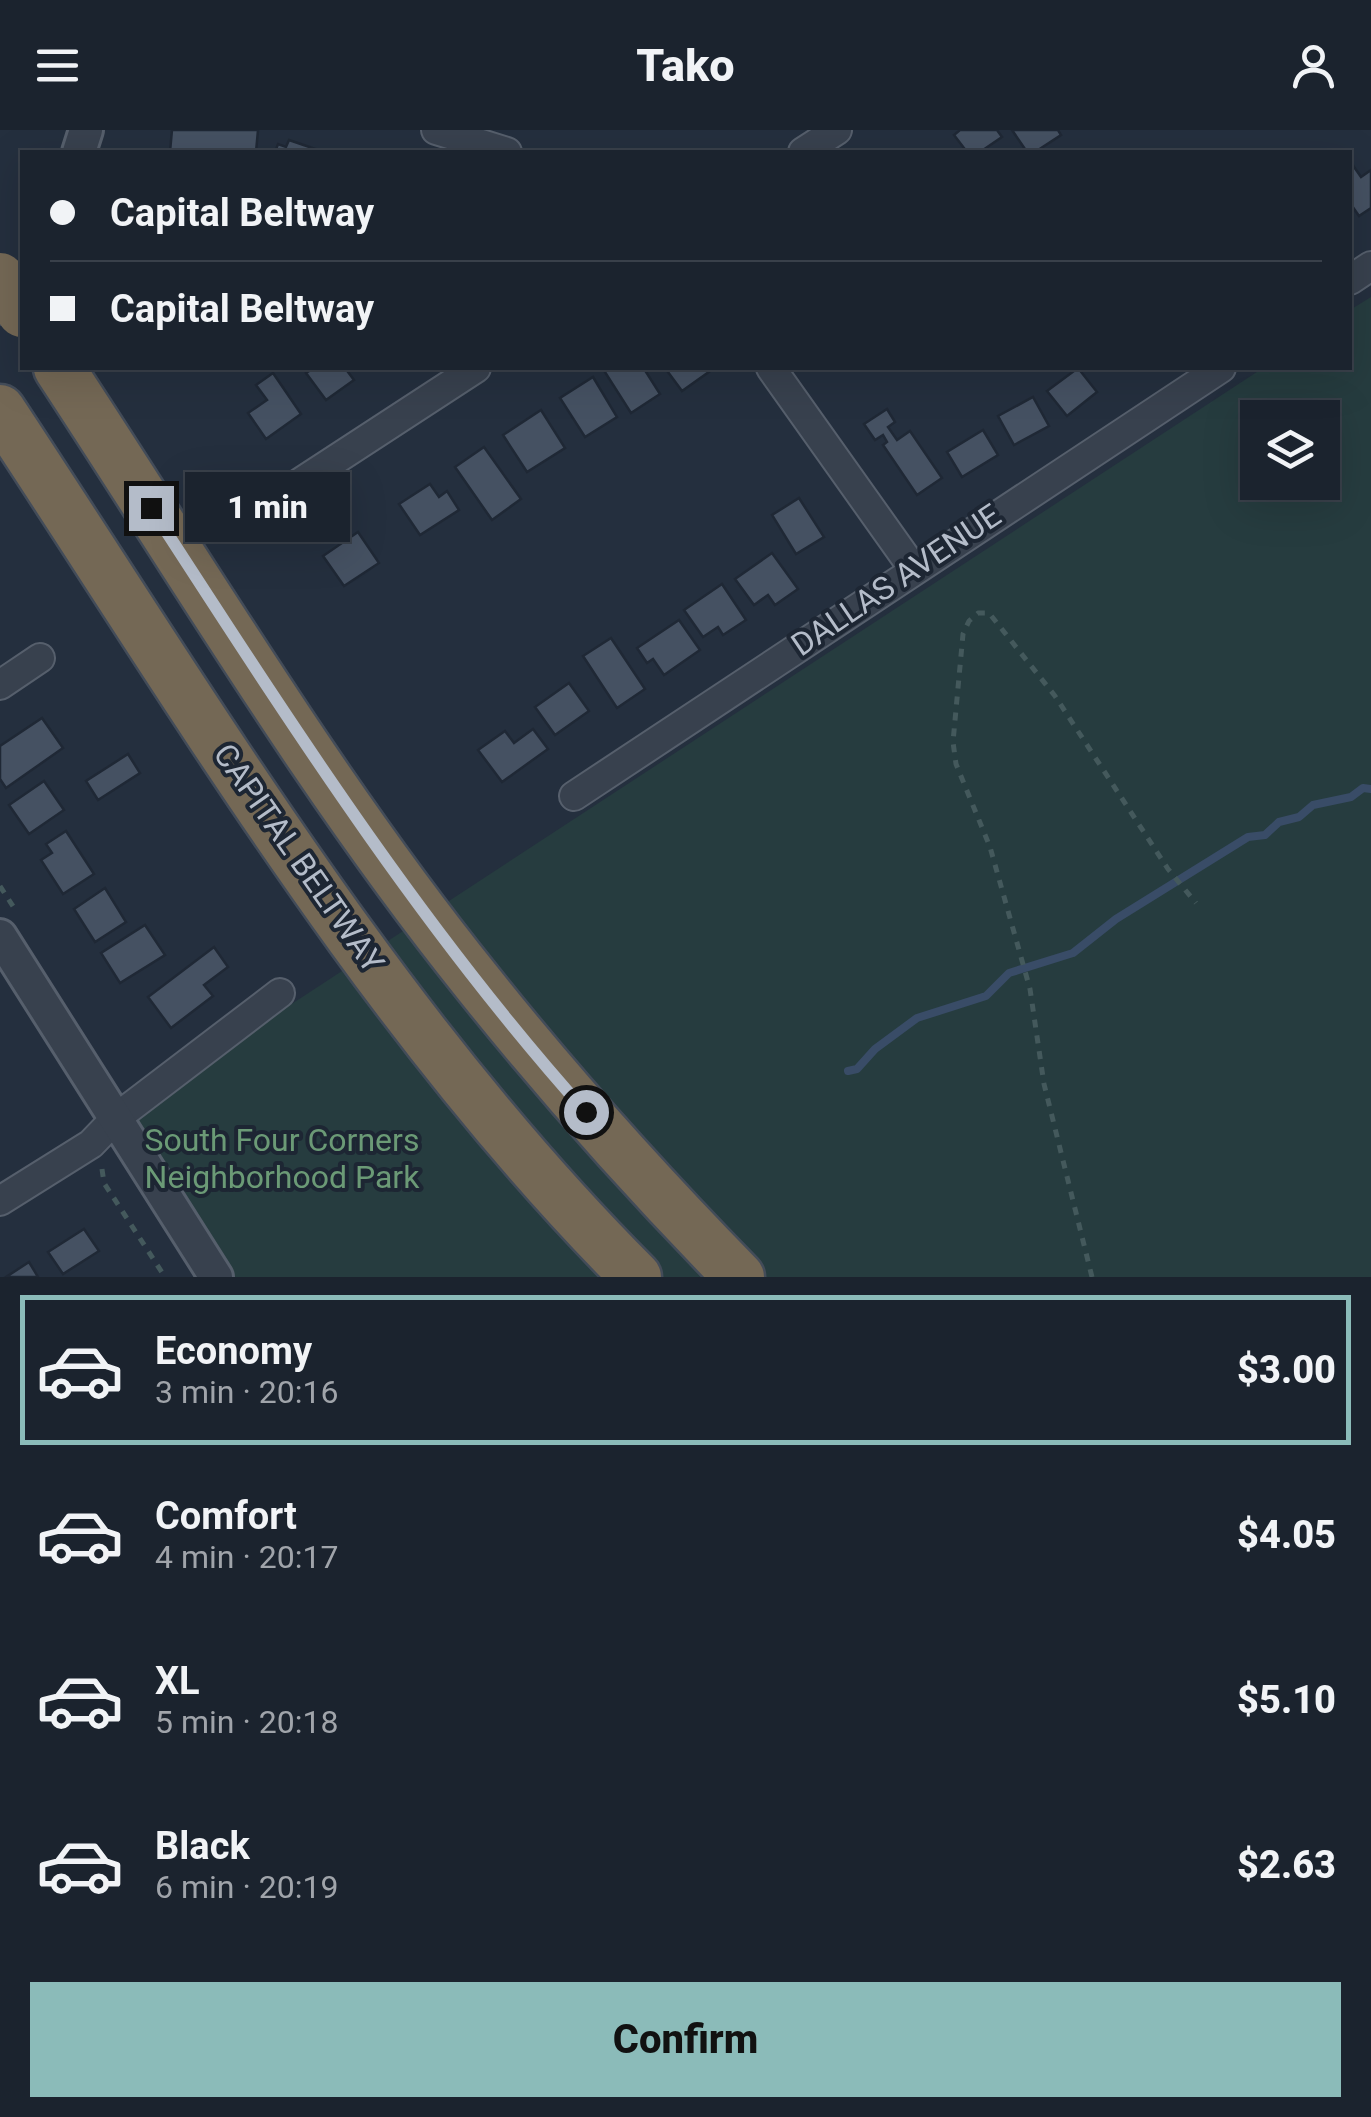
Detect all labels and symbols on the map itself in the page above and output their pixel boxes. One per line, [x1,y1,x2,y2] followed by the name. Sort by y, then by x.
[186,473,351,543] callout: 1 min
[129,486,174,531] route end
[784,496,1008,664] street label: DALLAS AVENUE
[206,736,392,980] street label: CAPITAL BELTWAY
[564,1090,609,1135] route start
[145,1121,420,1196] park label: South Four Corners Neighborhood Park

